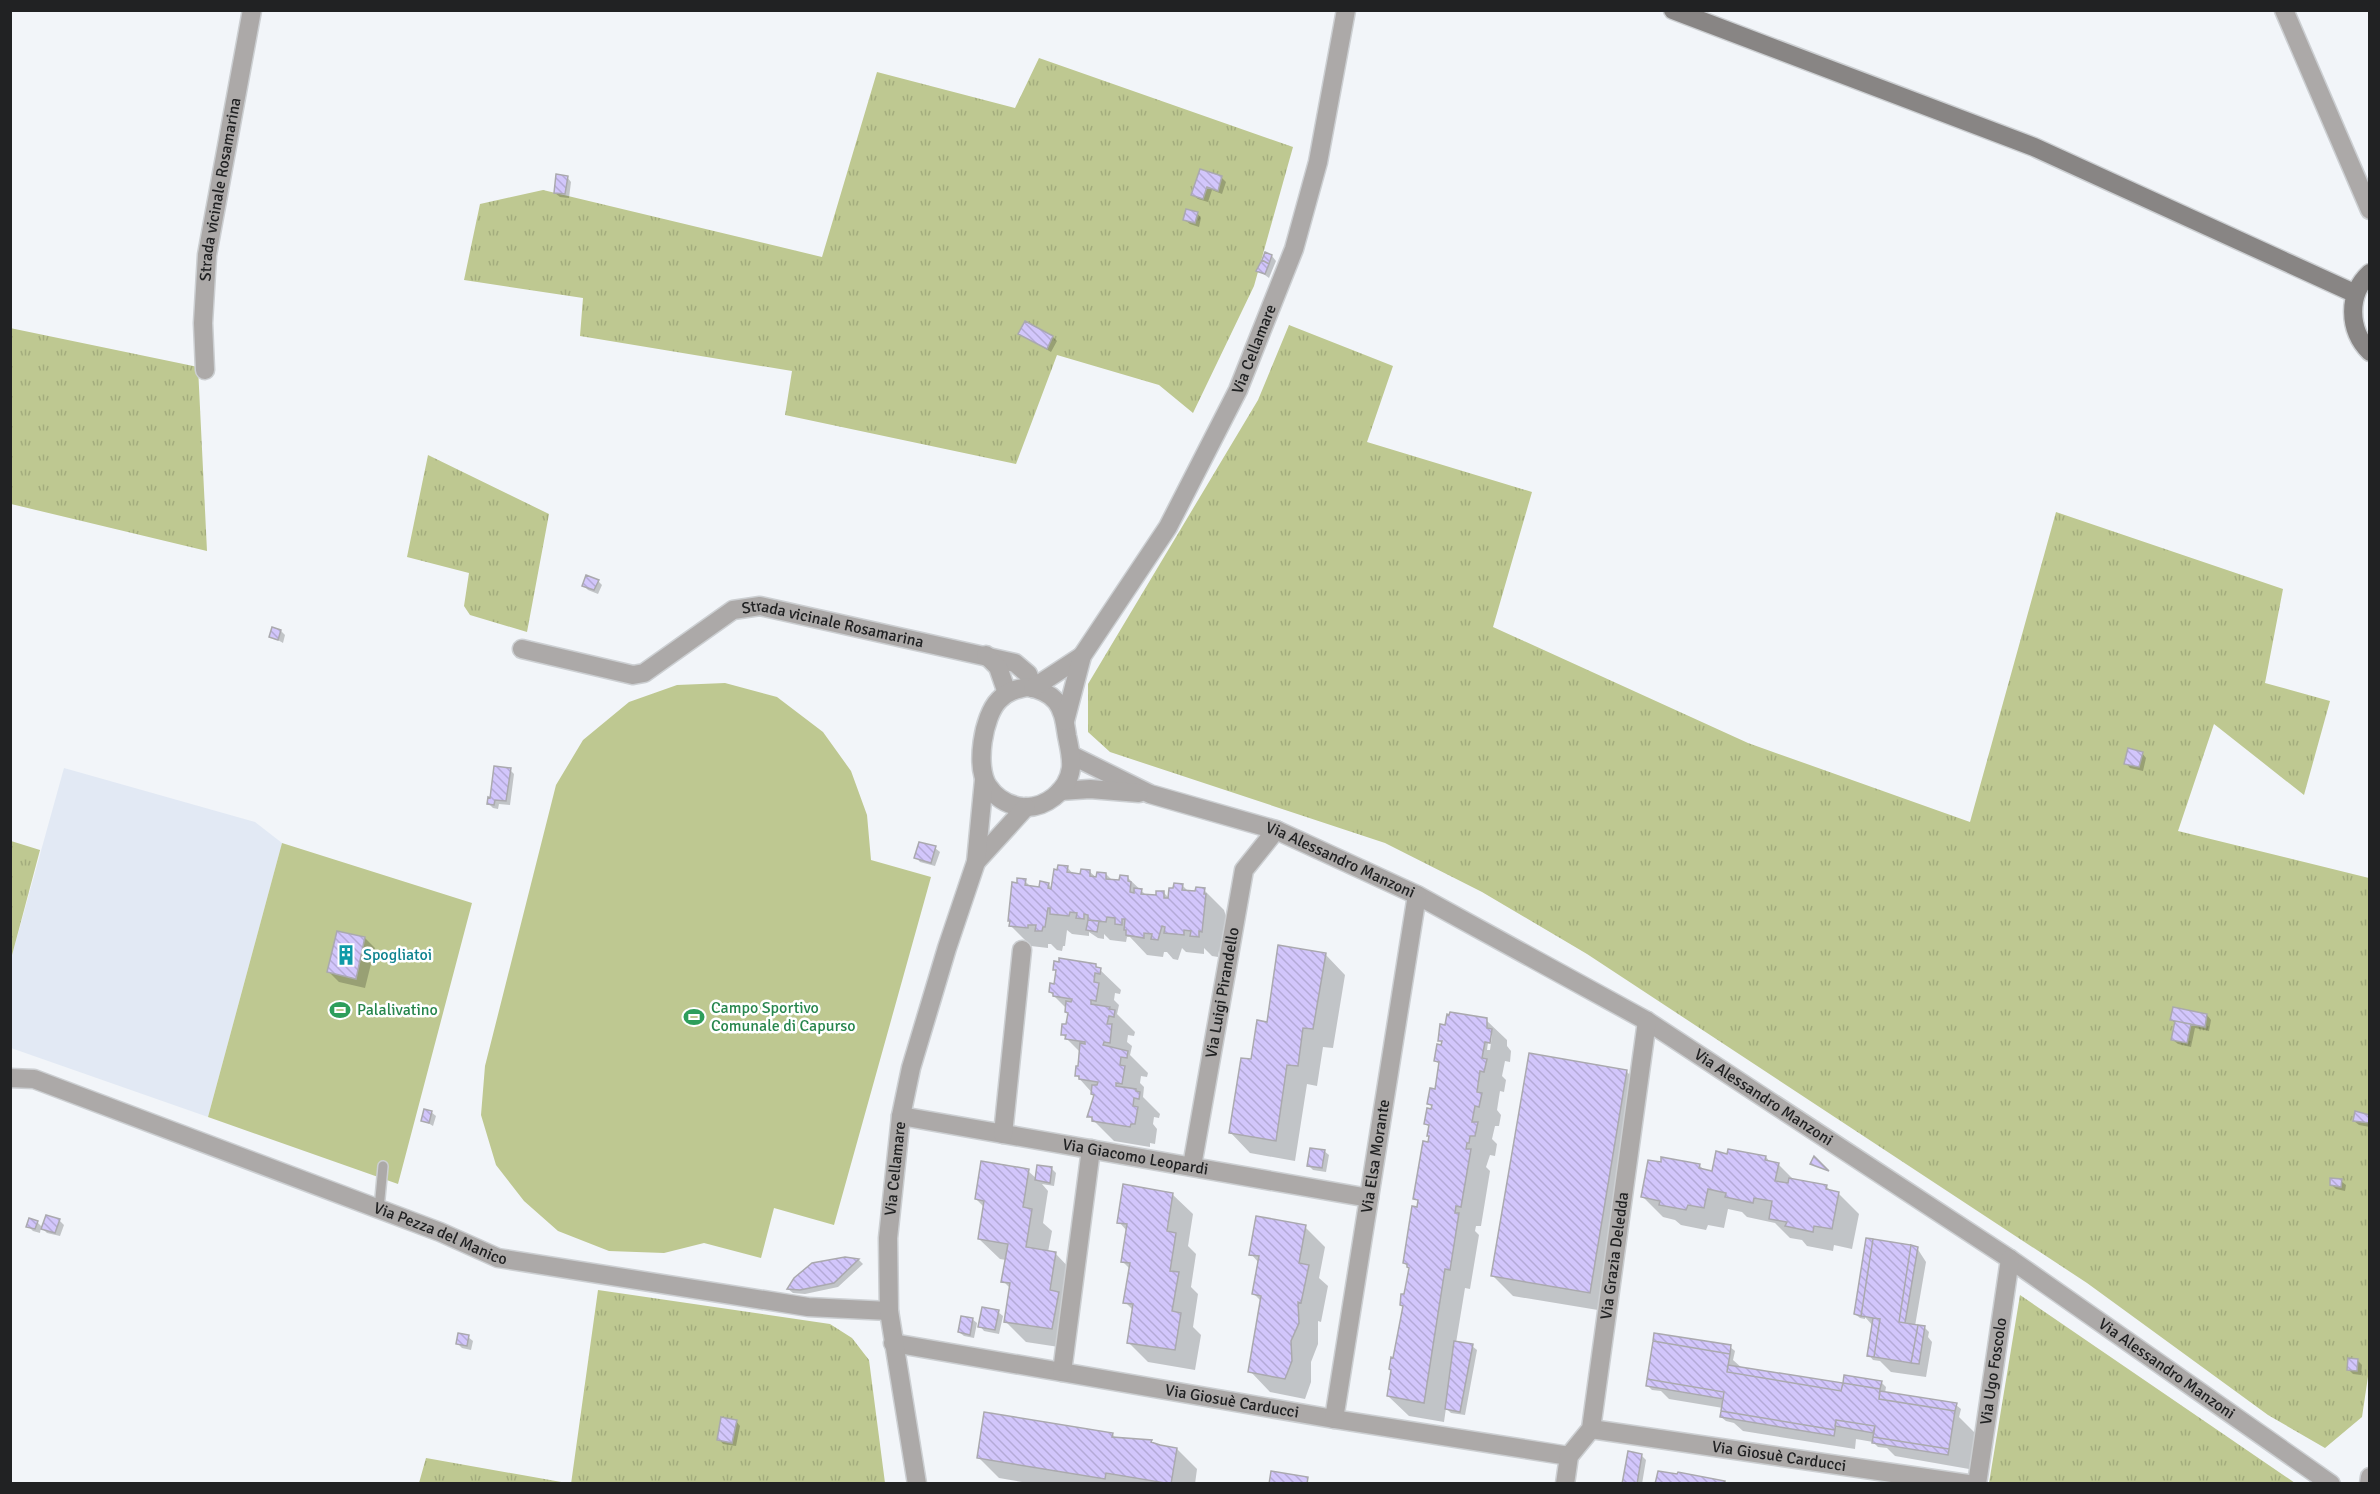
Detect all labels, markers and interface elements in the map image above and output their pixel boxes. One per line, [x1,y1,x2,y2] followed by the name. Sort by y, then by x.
[195,96,246,282] street label: Strada vicinale Rosamarina
[1227,301,1281,397] street label: Via Cellamare
[740,596,926,652] street label: Strada vicinale Rosamarina
[1263,818,1418,903] street label: Via Alessandro Manzoni
[1201,926,1244,1060] street label: Via Luigi Pirandello
[334,943,358,967] building icon: Spogliatoi
[363,945,432,965] place label: Spogliatoi
[328,998,352,1022] sports icon: Palalivatino
[711,998,856,1036] place label: Campo Sportivo Comunale di Capurso
[357,1000,438,1020] place label: Palalivatino
[682,1005,706,1029] sports icon: Campo Sportivo Comunale di Capurso
[1690,1045,1837,1150] street label: Via Alessandro Manzoni
[1357,1098,1394,1215] street label: Via Elsa Morante
[880,1121,910,1217] street label: Via Cellamare
[1061,1134,1210,1180] street label: Via Giacomo Leopardi
[1596,1191,1633,1321] street label: Via Grazia Deledda
[371,1198,508,1269] street label: Via Pezza del Manico
[2094,1314,2239,1424] street label: Via Alessandro Manzoni
[1976,1316,2011,1426] street label: Via Ugo Foscolo
[1163,1380,1301,1423] street label: Via Giosuè Carducci
[1710,1437,1848,1476] street label: Via Giosuè Carducci

